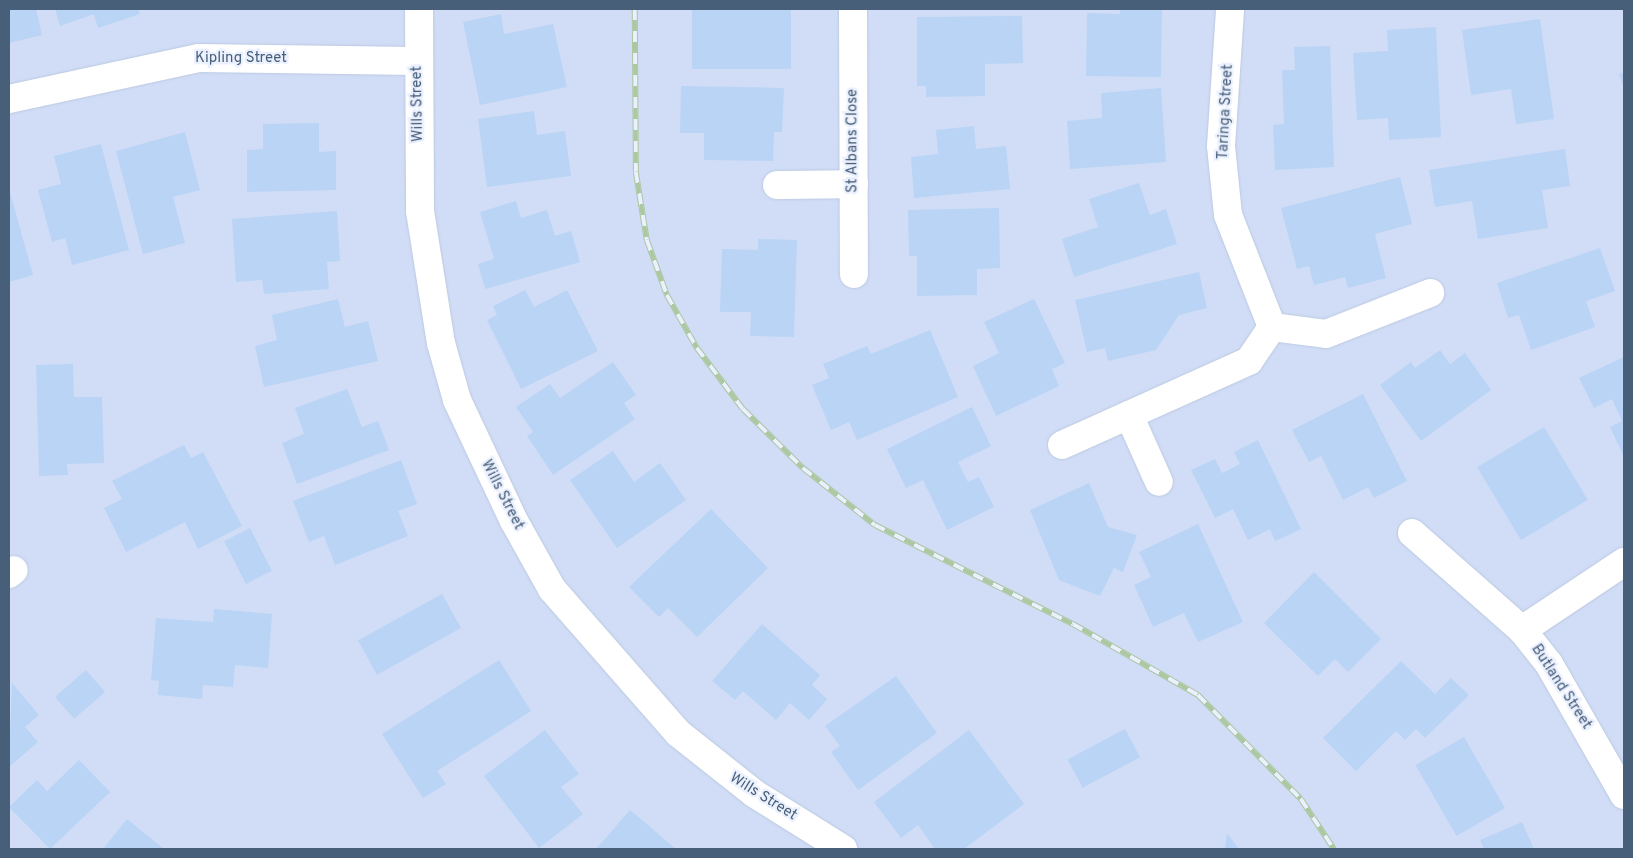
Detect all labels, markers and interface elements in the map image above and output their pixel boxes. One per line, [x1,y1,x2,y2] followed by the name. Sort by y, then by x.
[195,50,287,68] street label: Kipling Street
[1215,64,1237,160] street label: Taringa Street
[408,66,428,142] street label: Wills Street
[844,89,862,193] street label: St Albans Close
[477,457,527,533] street label: Wills Street
[1527,641,1595,733] street label: Butland Street
[726,769,800,825] street label: Wills Street

